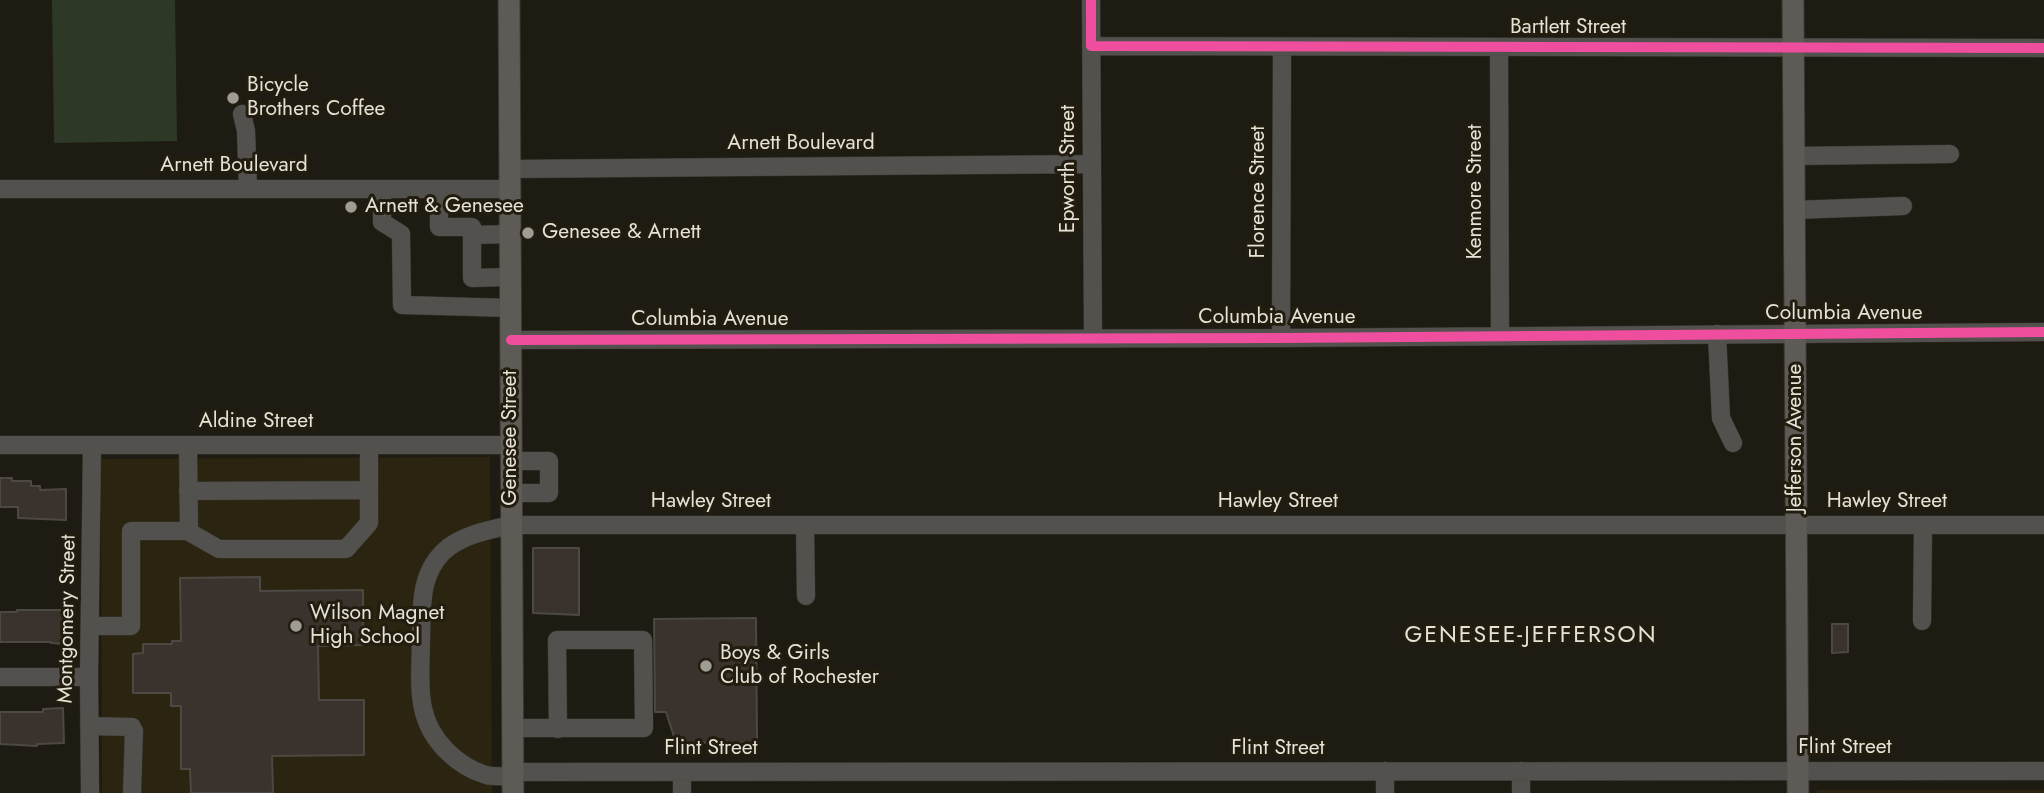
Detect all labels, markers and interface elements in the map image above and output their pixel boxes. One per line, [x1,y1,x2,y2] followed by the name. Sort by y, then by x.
[1510,15,1626,41] street label: Bartlett Street
[247,73,385,123] place label: Bicycle Brothers Coffee
[225,90,241,106] marker: Bicycle Brothers Coffee
[1056,105,1082,233] street label: Epworth Street
[1463,124,1489,260] street label: Kenmore Street
[1246,126,1272,258] street label: Florence Street
[727,131,875,157] street label: Arnett Boulevard
[160,153,308,179] street label: Arnett Boulevard
[365,194,524,220] place label: Arnett & Genesee
[343,199,359,215] marker: Arnett & Genesee
[542,220,701,246] place label: Genesee & Arnett
[520,225,536,241] marker: Genesee & Arnett
[1765,301,1923,327] street label: Columbia Avenue
[1198,305,1356,331] street label: Columbia Avenue
[631,307,789,333] street label: Columbia Avenue
[1783,364,1809,512] street label: Jefferson Avenue
[498,370,524,506] street label: Genesee Street
[199,409,313,435] street label: Aldine Street
[651,489,771,515] street label: Hawley Street
[1218,489,1338,515] street label: Hawley Street
[1827,489,1947,515] street label: Hawley Street
[54,534,82,704] street label: Montgomery Street
[310,601,444,651] place label: Wilson Magnet High School
[288,618,304,634] marker: Wilson Magnet High School
[1407,622,1655,650] district label: GENESEE-JEFFERSON
[720,641,879,691] place label: Boys & Girls Club of Rochester
[698,658,714,674] marker: Boys & Girls Club of Rochester
[1798,735,1892,761] street label: Flint Street
[664,736,758,762] street label: Flint Street
[1231,736,1325,762] street label: Flint Street

